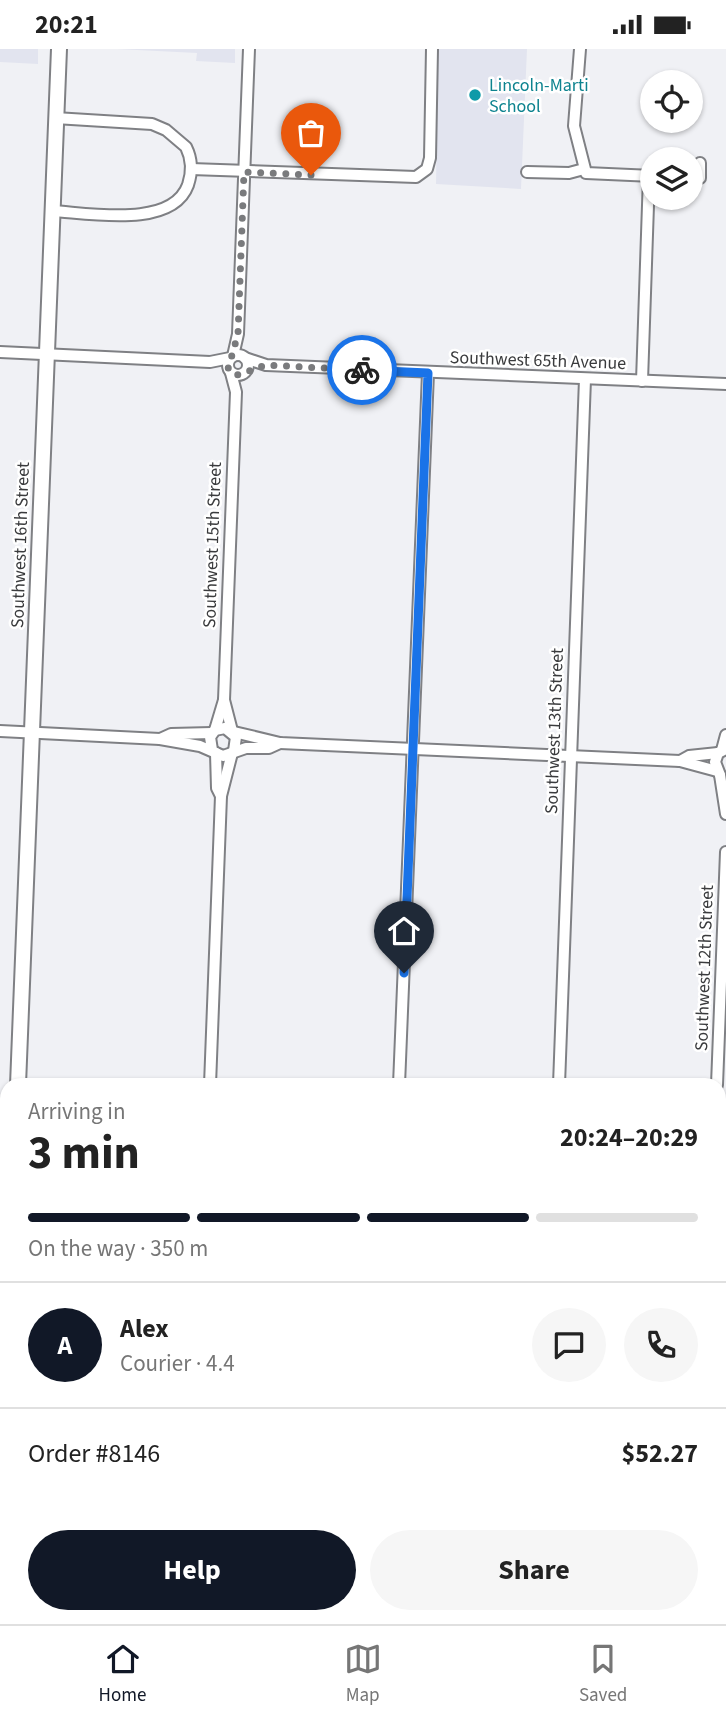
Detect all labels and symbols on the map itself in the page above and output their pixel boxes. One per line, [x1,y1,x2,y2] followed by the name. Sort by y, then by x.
[489,73,589,119] place label: Lincoln-Marti School
[467,87,483,103] marker: Lincoln-Marti School
[281,103,341,175] pin
[327,335,397,405] courier
[449,345,627,376] street label: Southwest 65th Avenue
[5,462,36,628] street label: Southwest 16th Street
[197,462,228,628] street label: Southwest 15th Street
[539,648,570,814] street label: Southwest 13th Street
[689,885,720,1051] street label: Southwest 12th Street
[374,901,434,973] pin

